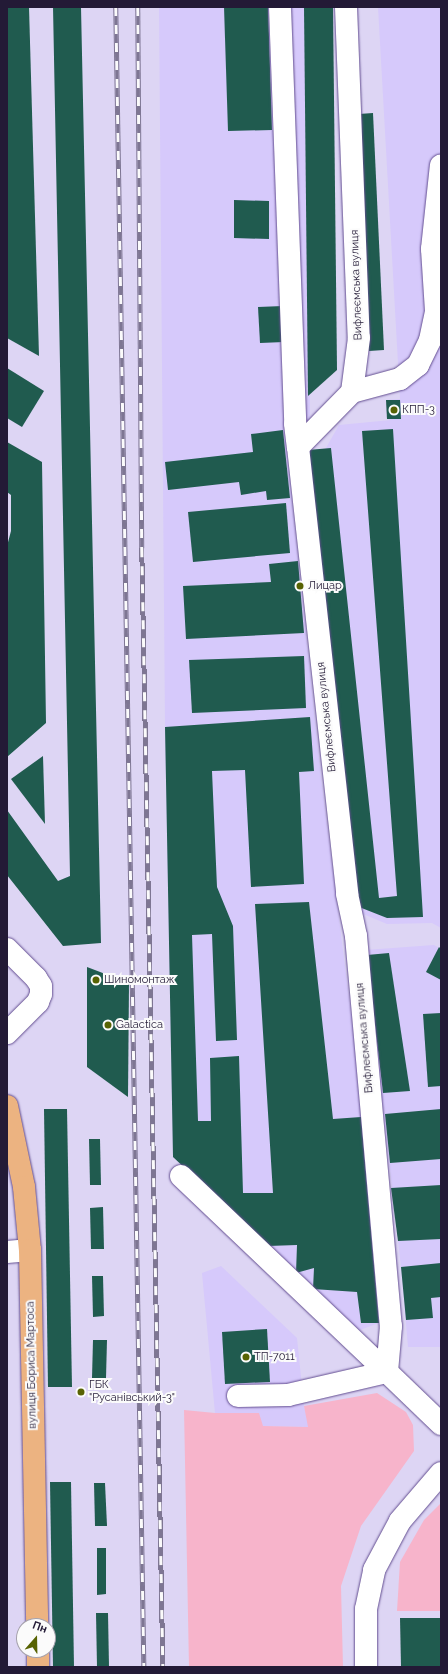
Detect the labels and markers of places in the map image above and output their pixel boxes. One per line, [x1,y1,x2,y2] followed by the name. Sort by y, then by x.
[402,403,435,417] place label: КПП-3
[389,405,399,415] marker: КПП-3
[308,579,342,593] place label: Лицар
[295,581,305,591] marker: Лицар
[104,973,174,987] place label: Шиномонтаж
[91,975,101,985] marker: Шиномонтаж
[116,1018,163,1032] place label: Galactica
[103,1020,113,1030] marker: Galactica
[254,1350,295,1364] place label: ТП-7011
[241,1352,251,1362] marker: ТП-7011
[89,1379,175,1405] place label: ГБК "Русанівський-3"
[76,1387,86,1397] marker: ГБК "Русанівський-3"

